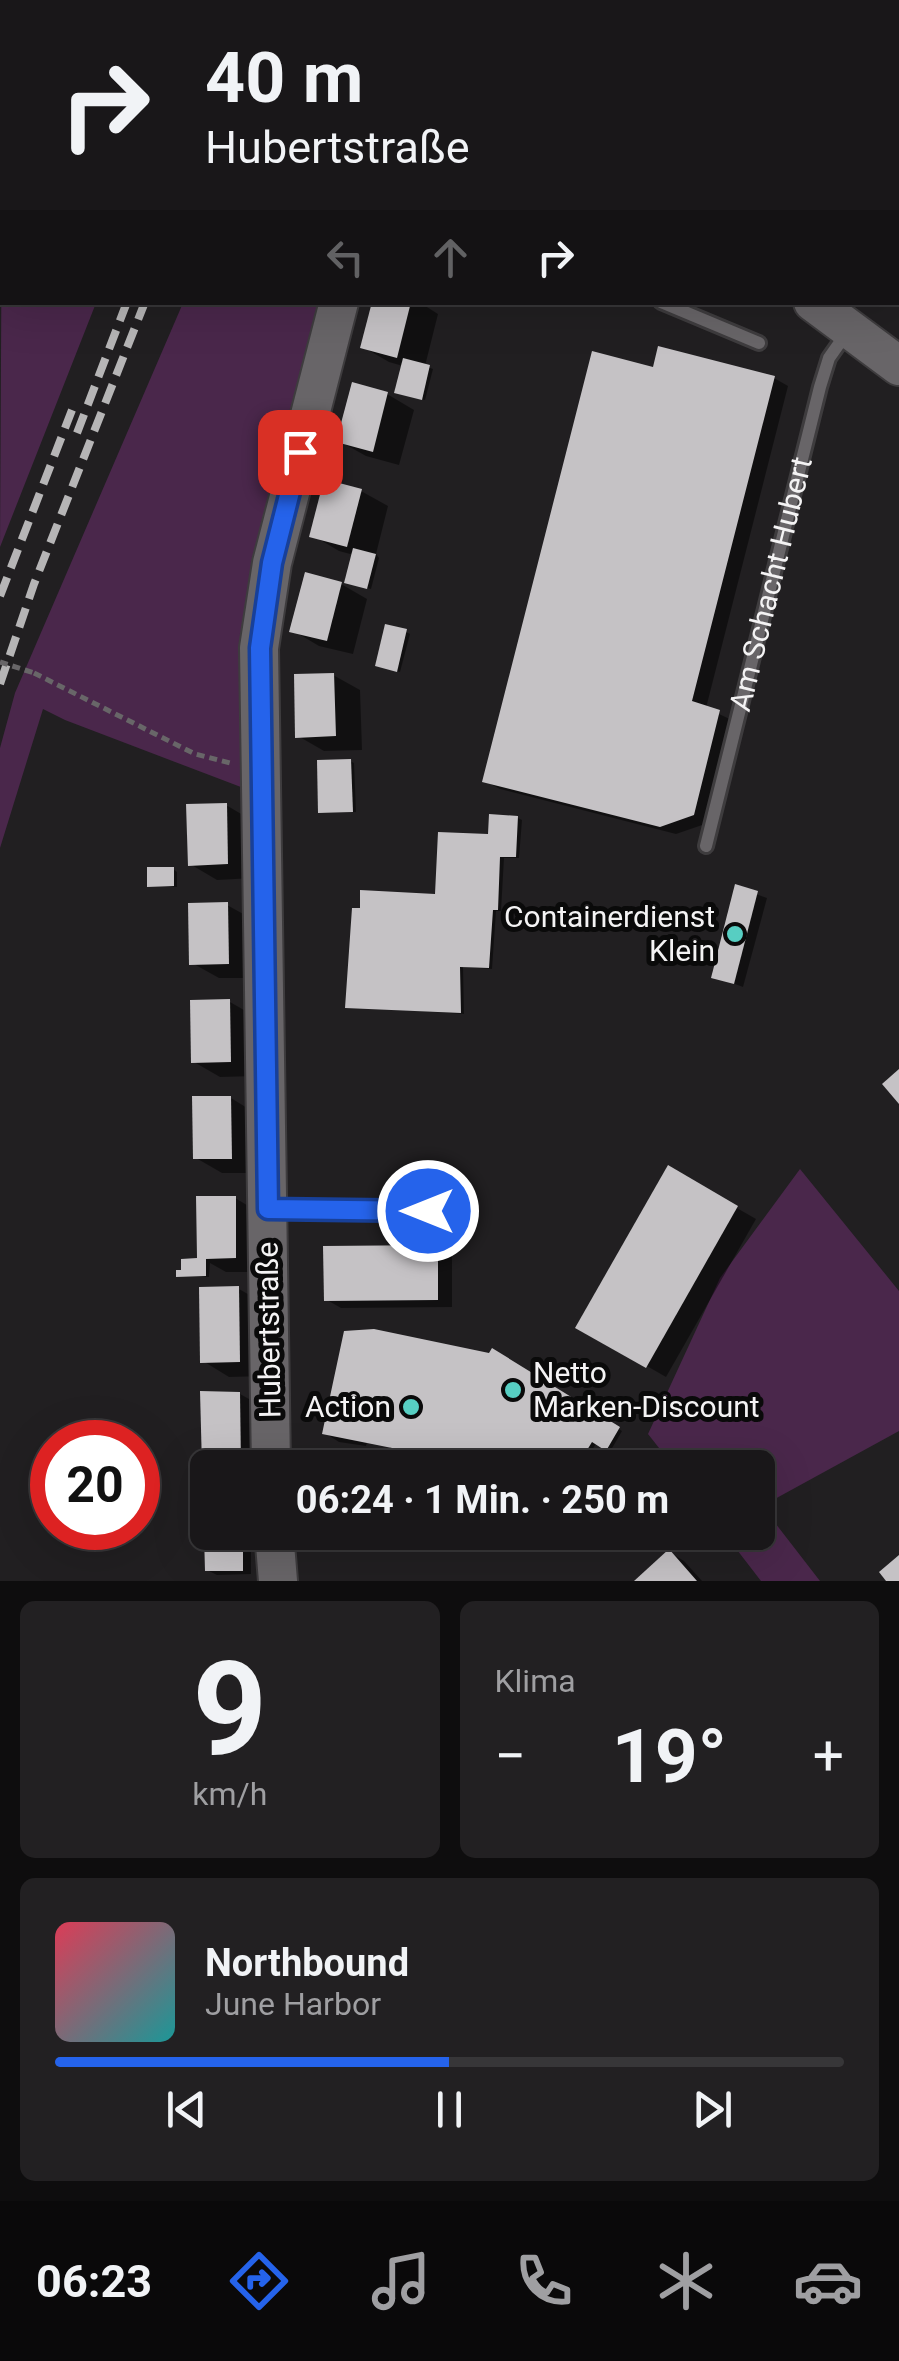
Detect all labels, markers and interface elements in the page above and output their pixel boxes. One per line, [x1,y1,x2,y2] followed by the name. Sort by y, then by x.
[205,37,363,119] text: 40 m
[40,40,170,170] icon: right
[205,121,470,174] text: Hubertstraße
[318,230,373,285] icon: left
[423,230,478,285] icon: ahead
[528,230,583,285] icon: right
[258,410,343,495] pin
[273,425,328,480] icon: arrive
[722,453,819,715] street label: Am Schacht Hubert
[504,899,715,968] place label: Containerdienst Klein
[724,923,746,945] marker: Containerdienst Klein
[376,1159,480,1263] position arrow
[249,1242,288,1418] street label: Hubertstraße
[533,1355,760,1424] place label: Netto Marken-Discount
[502,1379,524,1401] marker: Netto Marken-Discount
[305,1389,391,1424] place label: Action
[400,1396,422,1418] marker: Action
[30,1420,160,1550] speed limit sign: 20
[296,1478,669,1522] text: 06:24 · 1 Min. · 250 m
[192,1633,267,1786] text: 9
[495,1662,576,1700] text: Klima
[612,1712,727,1800] text: 19°
[495,1724,526,1788] text: −
[813,1724,844,1788] text: +
[192,1775,267,1813] text: km/h
[205,1941,409,1985] text: Northbound
[205,1985,381,2023] text: June Harbor
[159,2082,214,2137] icon: previous
[422,2082,477,2137] icon: pause
[685,2082,740,2137] icon: next
[224,2246,294,2316] icon: directions
[366,2246,436,2316] icon: music
[509,2246,579,2316] icon: phone
[651,2246,721,2316] icon: climate
[793,2246,863,2316] icon: car
[36,2255,152,2308] text: 06:23

